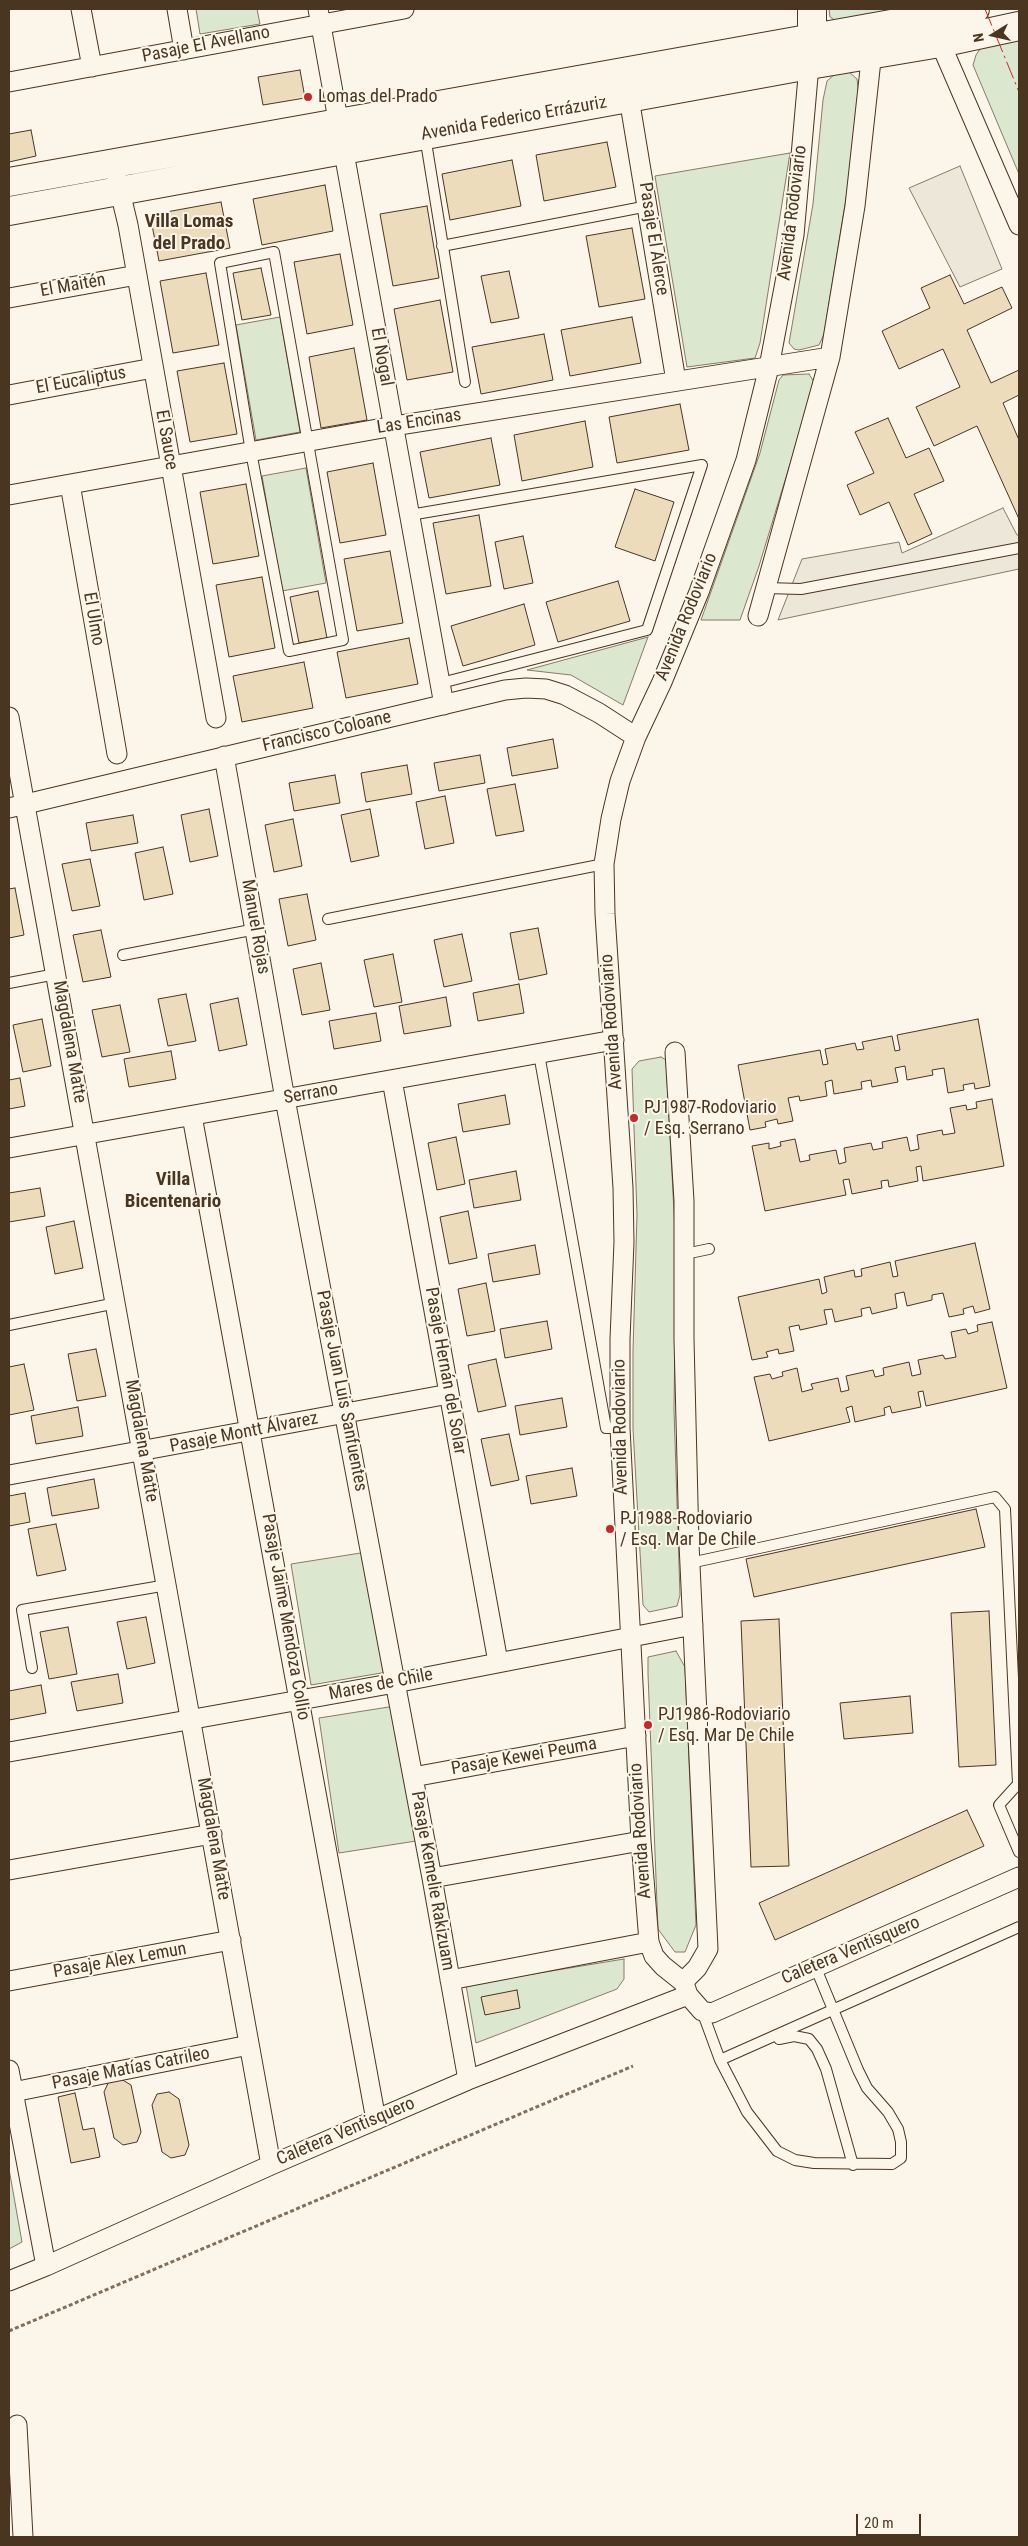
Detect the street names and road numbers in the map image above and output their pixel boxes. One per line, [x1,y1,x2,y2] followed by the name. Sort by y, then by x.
[140,22,272,68] street label: Pasaje El Avellano
[419,92,609,146] street label: Avenida Federico Errázuriz
[774,144,812,282] street label: Avenida Rodoviario
[633,181,673,297] street label: Pasaje El Alerce
[39,270,107,302] street label: El Maitén
[365,326,397,388] street label: El Nogal
[34,362,128,400] street label: El Eucaliptus
[375,405,463,439] street label: Las Encinas
[150,408,182,472] street label: El Sauce
[652,550,722,684] street label: Avenida Rodoviario
[78,591,108,647] street label: El Ulmo
[261,707,393,757] street label: Francisco Coloane
[236,878,274,976] street label: Manuel Rojas
[596,953,628,1091] street label: Avenida Rodoviario
[48,979,90,1105] street label: Magdalena Matte
[282,1079,340,1109] street label: Serrano
[420,1286,470,1456] street label: Pasaje Hernán del Solar
[311,1289,371,1493] street label: Pasaje Juan Luis Sanfuentes
[609,1359,633,1495] street label: Avenida Rodoviario
[120,1378,162,1504] street label: Magdalena Matte
[168,1408,320,1458] street label: Pasaje Montt Álvarez
[256,1512,314,1722] street label: Pasaje Jaime Mendoza Collio
[327,1664,435,1706] street label: Mares de Chile
[449,1734,599,1780] street label: Pasaje Kewei Peuma
[625,1762,657,1900] street label: Avenida Rodoviario
[192,1776,234,1902] street label: Magdalena Matte
[406,1790,458,1972] street label: Pasaje Kemelie Rakizuam
[779,1912,923,1990] street label: Caletera Ventisquero
[52,1939,188,1983] street label: Pasaje Alex Lemun
[50,2043,212,2095] street label: Pasaje Matías Catrileo
[274,2093,418,2171] street label: Caletera Ventisquero

